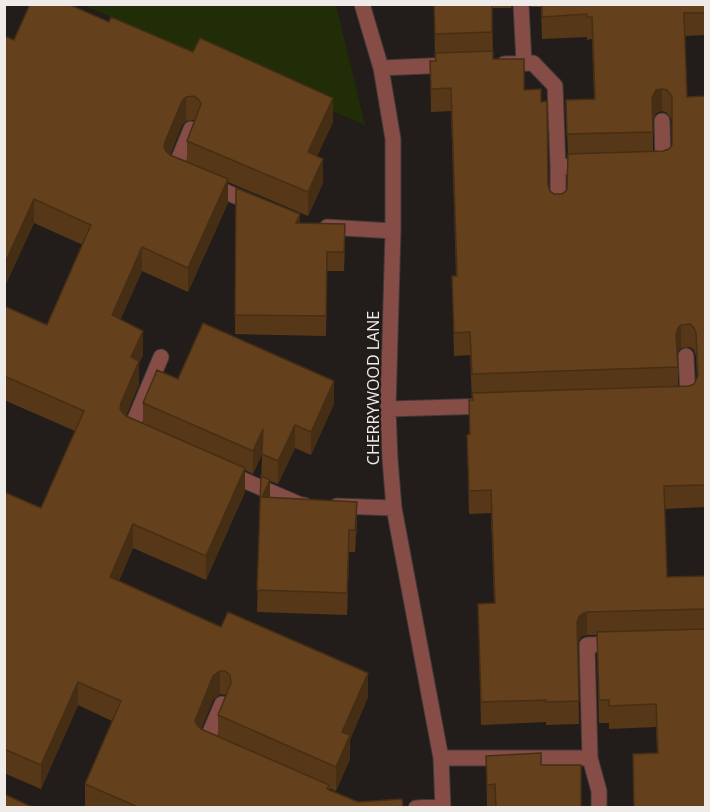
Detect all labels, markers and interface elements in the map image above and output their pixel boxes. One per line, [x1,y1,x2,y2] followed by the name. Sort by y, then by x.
[362,311,384,465] street label: CHERRYWOOD LANE

